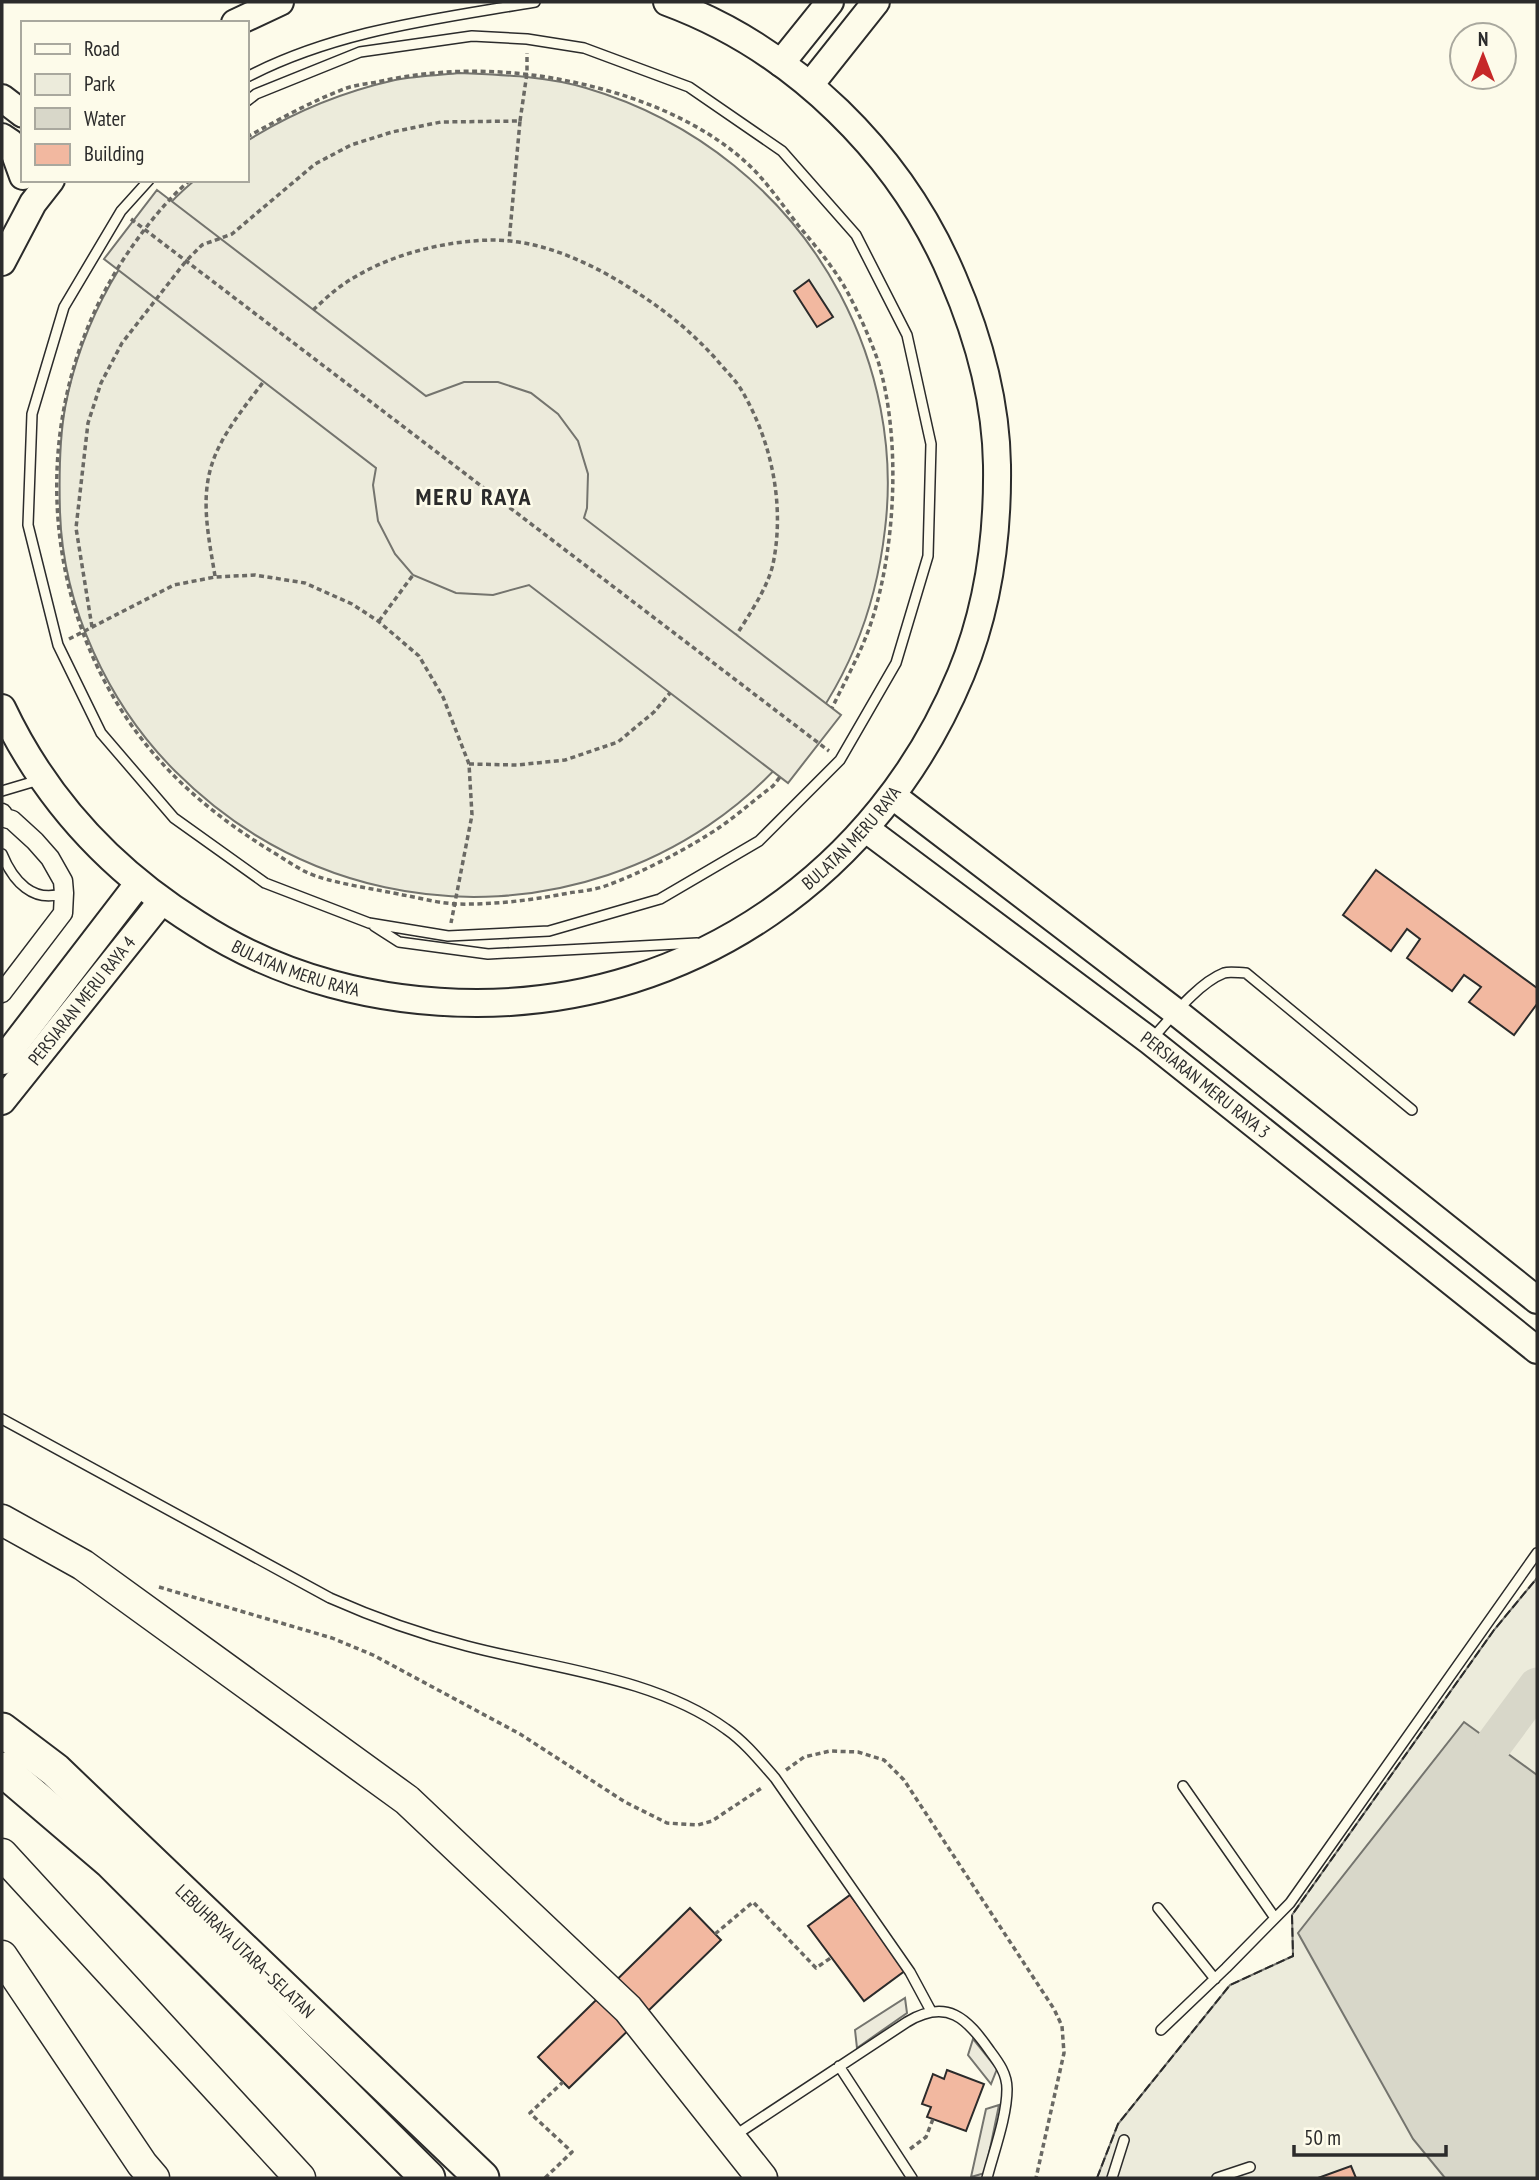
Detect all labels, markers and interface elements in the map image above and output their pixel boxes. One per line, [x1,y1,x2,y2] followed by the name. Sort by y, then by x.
[21,21,248,182] legend
[1448,21,1518,91] north arrow
[1478,27,1488,51] text: N
[84,35,120,62] text: Road
[84,70,115,97] text: Park
[84,105,126,132] text: Water
[84,140,144,167] text: Building
[415,481,533,512] district label: MERU RAYA
[797,781,906,895] street label: BULATAN MERU RAYA
[23,931,140,1070] street label: PERSIARAN MERU RAYA 4
[228,934,362,1002] street label: BULATAN MERU RAYA
[1136,1026,1275,1143] street label: PERSIARAN MERU RAYA 3
[171,1879,320,2023] street label: LEBUHRAYA UTARA–SELATAN
[1294,2114,1446,2158] scale bar
[1304,2124,1341,2151] text: 50 m

